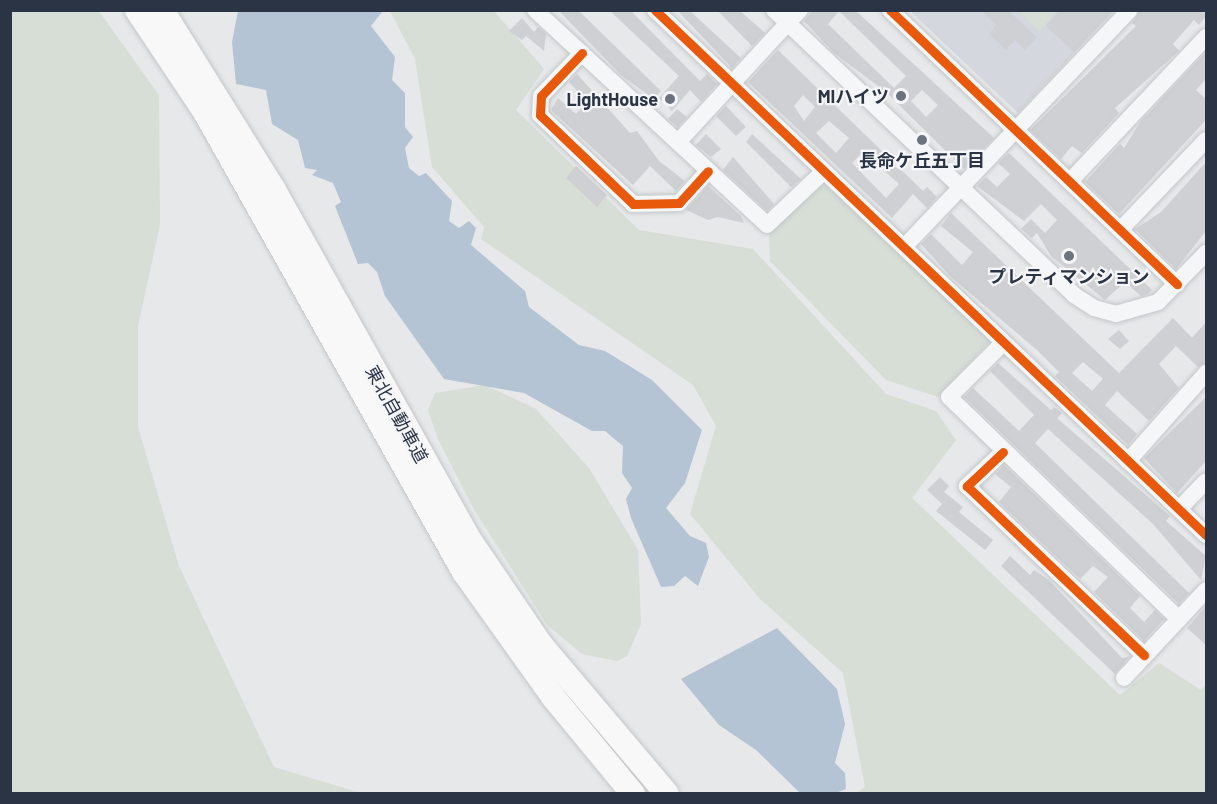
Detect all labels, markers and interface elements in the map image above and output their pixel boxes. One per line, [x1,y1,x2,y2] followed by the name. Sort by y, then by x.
[817,85,889,107] place label: MIハイツ
[566,88,658,110] place label: LightHouse
[894,89,908,103] marker: MIハイツ
[663,92,677,106] marker: LightHouse
[915,133,929,147] marker: 長命ケ丘五丁目
[859,149,985,171] place label: 長命ケ丘五丁目
[1062,249,1076,263] marker: プレティマンション
[988,265,1150,287] place label: プレティマンション
[361,362,433,466] street label: 東北自動車道

